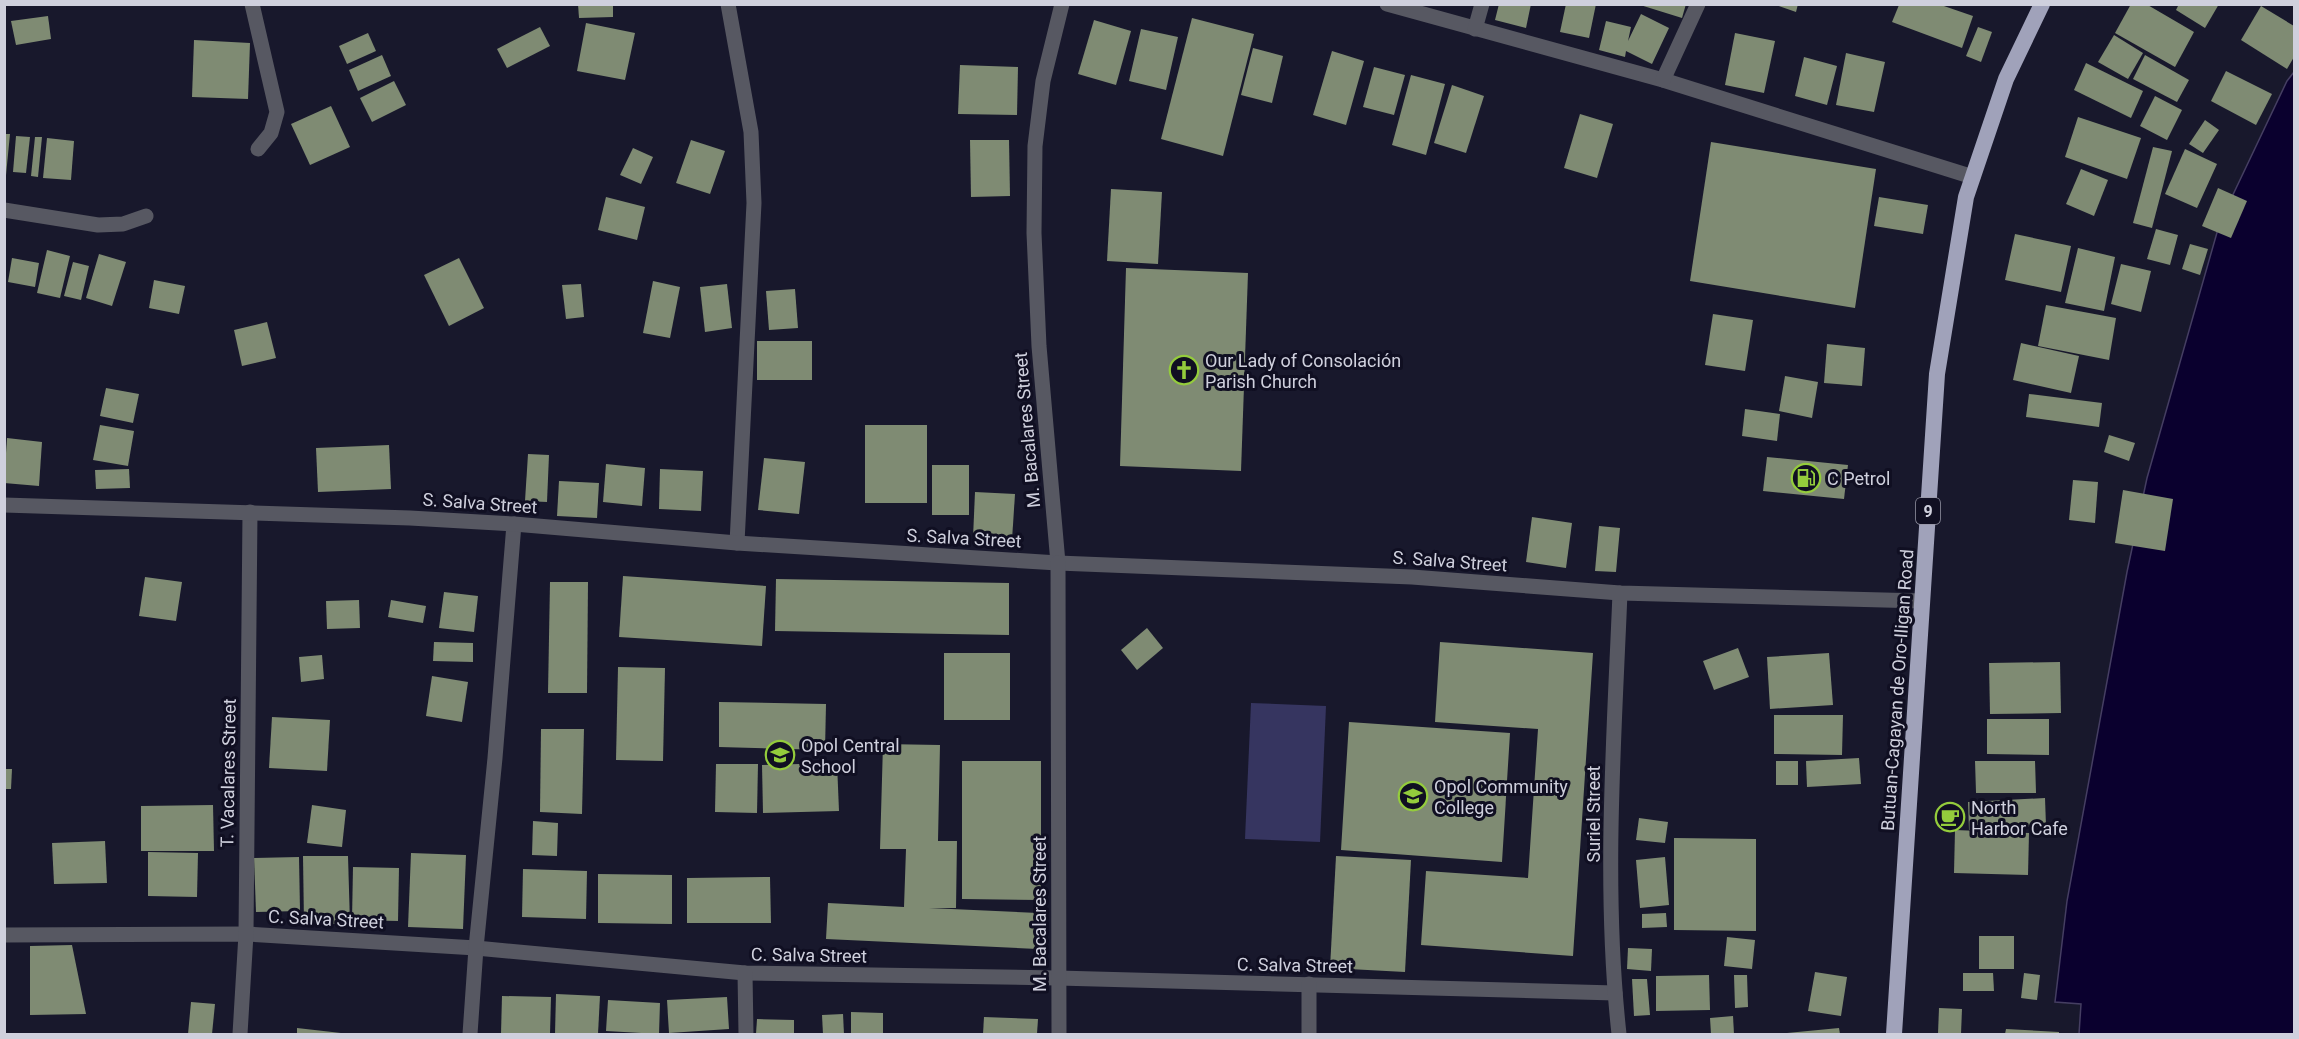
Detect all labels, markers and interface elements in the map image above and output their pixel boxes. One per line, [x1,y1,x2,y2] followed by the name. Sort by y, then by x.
[1205,350,1401,392] place label: Our Lady of Consolación Parish Church
[1010,351,1044,509] street label: M. Bacalares Street
[1168,354,1200,386] church icon: Our Lady of Consolación Parish Church
[1790,462,1822,494] fuel station icon: C Petrol
[1827,468,1890,489] place label: C Petrol
[422,489,538,517] street label: S. Salva Street
[1916,498,1940,524] road number: 9
[906,525,1022,552] street label: S. Salva Street
[1392,547,1508,575] street label: S. Salva Street
[1877,548,1917,832] street label: Butuan-Cagayan de Oro-Iligan Road
[216,698,240,848] street label: T. Vacalares Street
[801,735,900,777] place label: Opol Central School
[764,739,796,771] school or university icon: Opol Central School
[1583,765,1604,862] street label: Suriel Street
[1434,776,1568,818] place label: Opol Community College
[1397,780,1429,812] school or university icon: Opol Community College
[1971,797,2068,839] place label: North Harbor Cafe
[1934,801,1966,833] cafe icon: North Harbor Cafe
[1029,836,1050,992] street label: M. Bacalares Street
[267,905,385,933] street label: C. Salva Street
[751,943,867,967] street label: C. Salva Street
[1237,953,1353,977] street label: C. Salva Street

